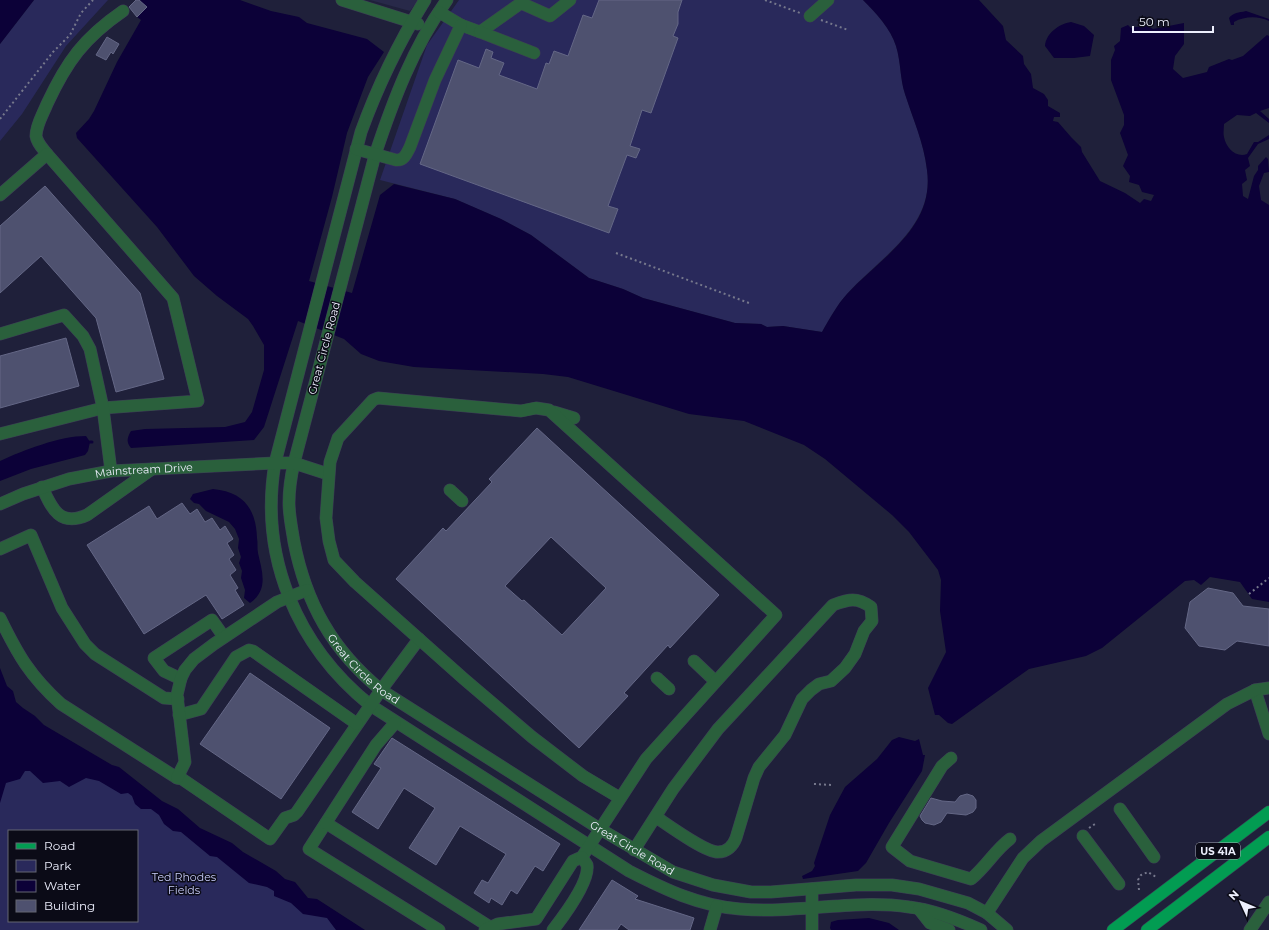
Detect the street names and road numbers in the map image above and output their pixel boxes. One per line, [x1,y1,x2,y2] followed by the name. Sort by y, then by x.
[305,300,343,396] street label: Great Circle Road
[94,460,193,481] street label: Mainstream Drive
[325,631,402,707] street label: Great Circle Road
[587,817,677,878] street label: Great Circle Road
[1196,843,1240,859] road number: US 41A

